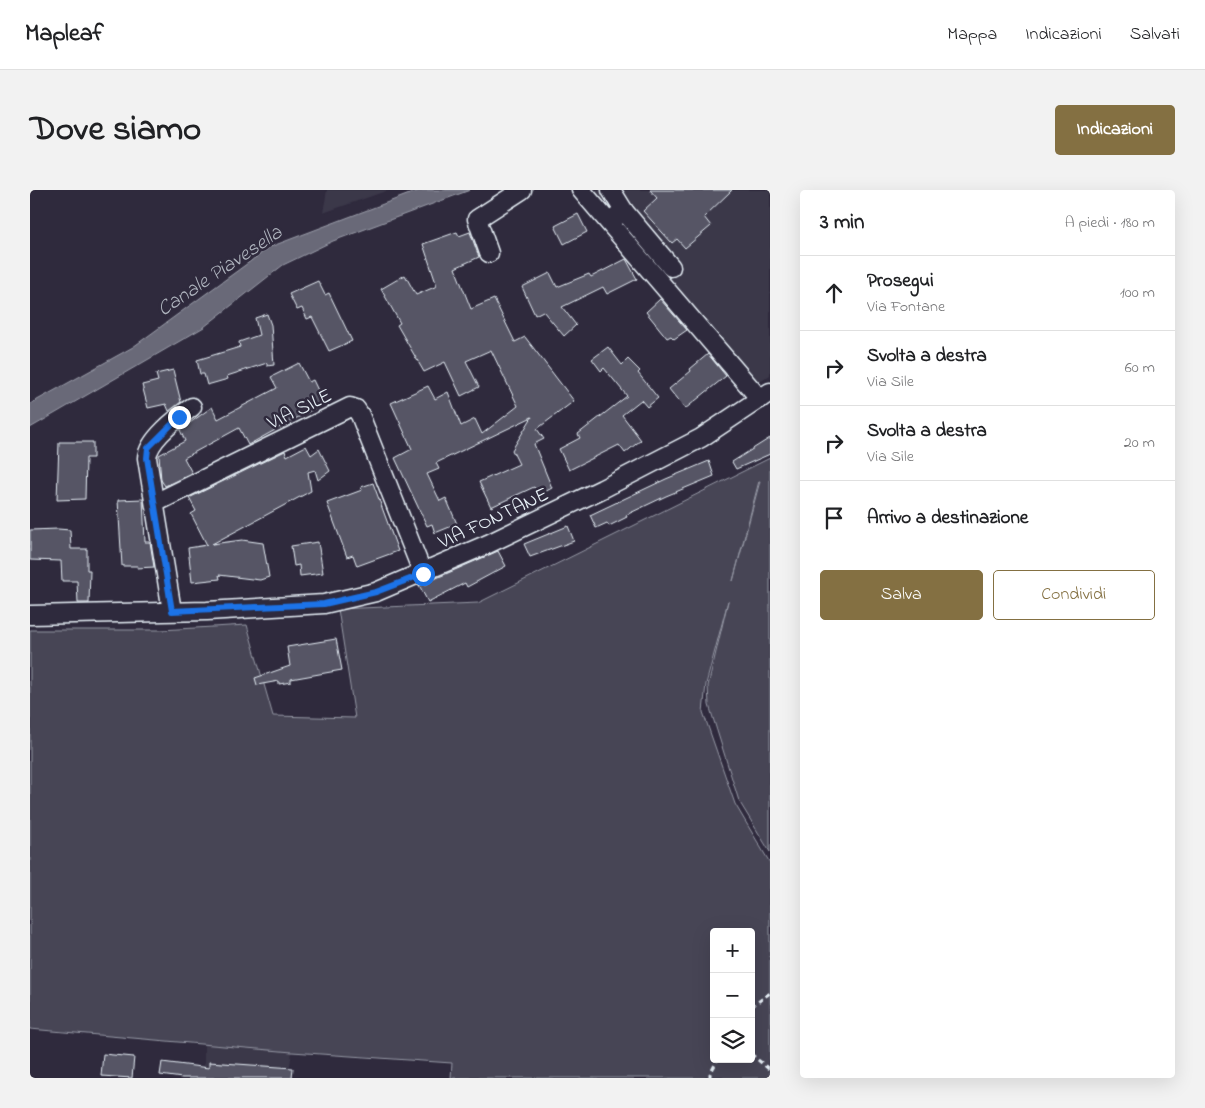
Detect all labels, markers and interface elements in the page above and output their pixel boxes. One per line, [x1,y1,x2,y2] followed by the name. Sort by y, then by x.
[25,17,104,52] text: Mapleaf
[947,22,997,48] text: Mappa
[1025,22,1102,48] text: Indicazioni
[1130,22,1180,48] text: Salvati
[30,105,201,156] text: Dove siamo
[1055,105,1175,155] button: Indicazioni
[820,208,864,238] text: 3 min
[1065,211,1155,235] text: A piedi · 180 m
[151,218,289,325] water label: Canale Piavesella
[867,268,934,295] text: Prosegui
[820,279,848,307] icon: ahead
[1120,281,1155,305] text: 100 m
[867,295,945,319] text: Via Fontane
[867,343,987,370] text: Svolta a destra
[820,354,848,382] icon: right
[1125,356,1155,380] text: 60 m
[867,370,914,394] text: Via Sile
[262,382,337,439] street label: VIA SILE
[168,406,191,429] route end
[867,418,987,445] text: Svolta a destra
[820,429,848,457] icon: right
[1124,431,1155,455] text: 20 m
[867,445,914,469] text: Via Sile
[433,481,554,558] street label: VIA FONTANE
[820,504,848,532] icon: arrive
[867,505,1028,532] text: Arrivo a destinazione
[412,563,435,586] route start
[820,570,983,620] button: Salva
[993,570,1155,620] button: Condividi
[710,928,755,1063] map controls
[710,928,755,973] button: +
[710,973,755,1018] button: −
[710,1018,755,1063] button: layers

